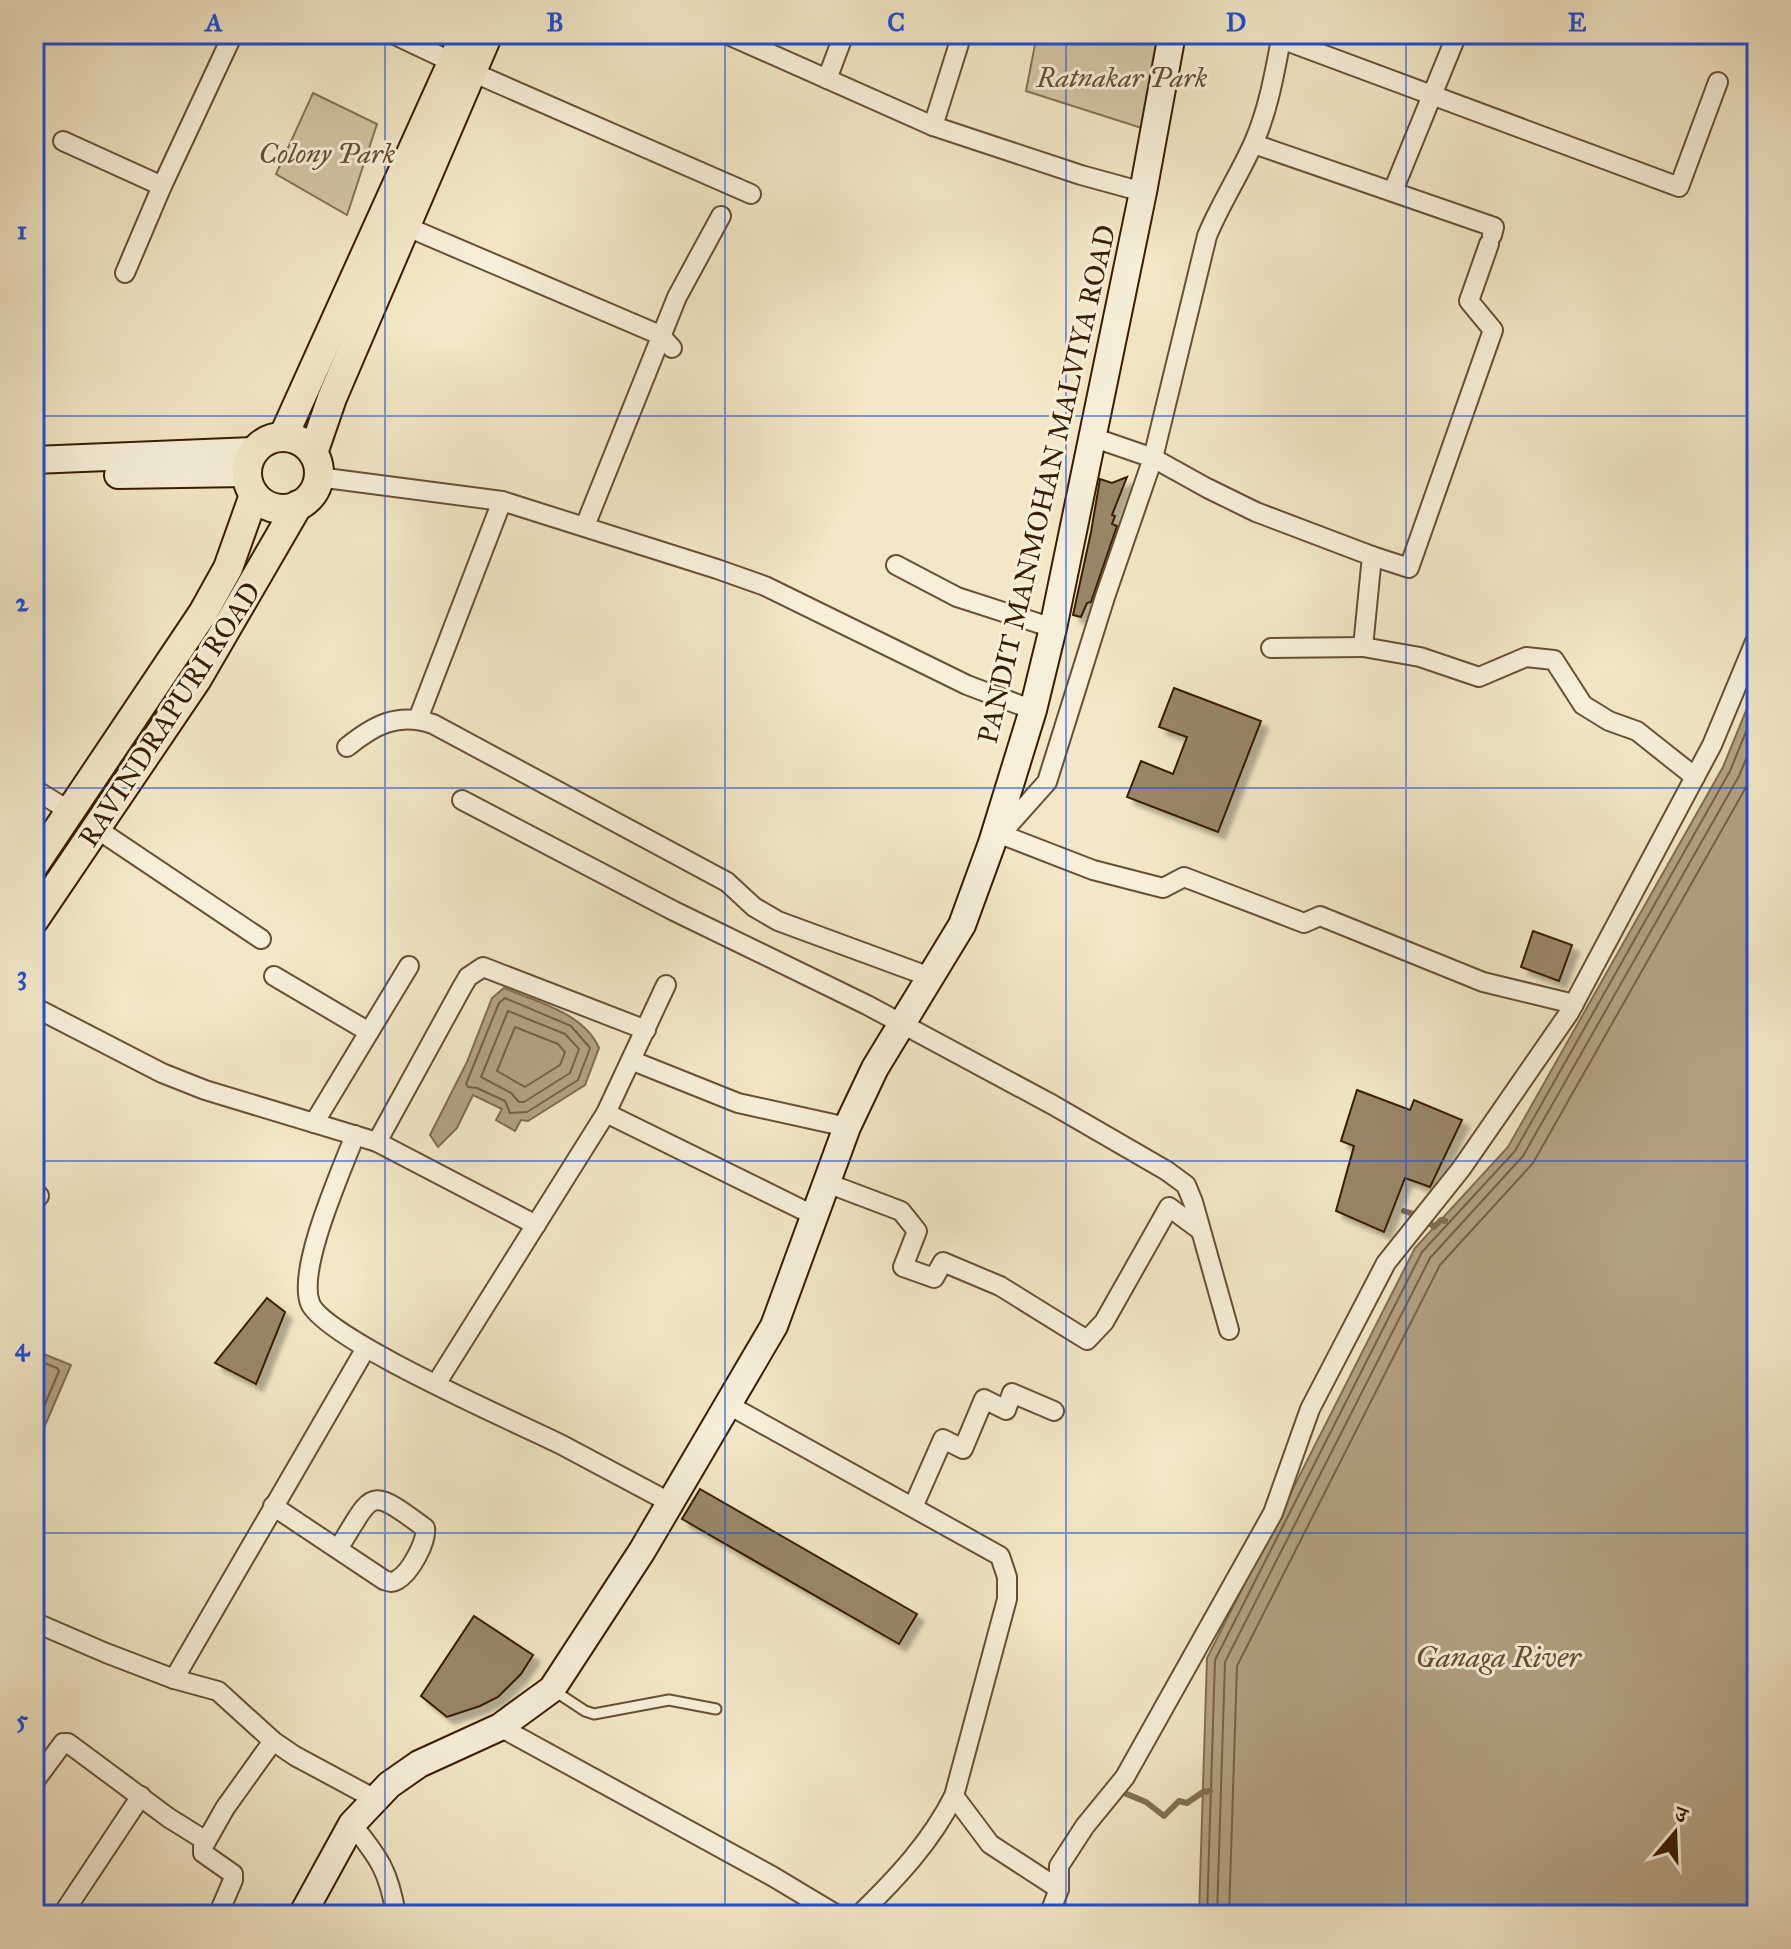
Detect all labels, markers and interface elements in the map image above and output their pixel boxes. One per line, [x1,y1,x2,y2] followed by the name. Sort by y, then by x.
[203,6,223,38] text: A
[546,6,564,38] text: B
[887,6,905,38] text: C
[1226,6,1246,38] text: D
[1568,6,1587,38] text: E
[1035,60,1208,95] park label: Ratnakar Park
[259,136,396,171] park label: Colony Park
[17,214,27,246] text: 1
[970,221,1123,747] street label: PANDIT MANMOHAN MALVIYA ROAD
[71,575,268,853] street label: RAVINDRAPURI ROAD
[16,586,30,618] text: 2
[17,959,27,991] text: 3
[15,1331,31,1363] text: 4
[1415,1639,1582,1675] water label: Ganaga River
[16,1703,29,1735] text: 5
[1635,1793,1715,1873] north arrow
[1670,1799,1693,1830] text: उ

